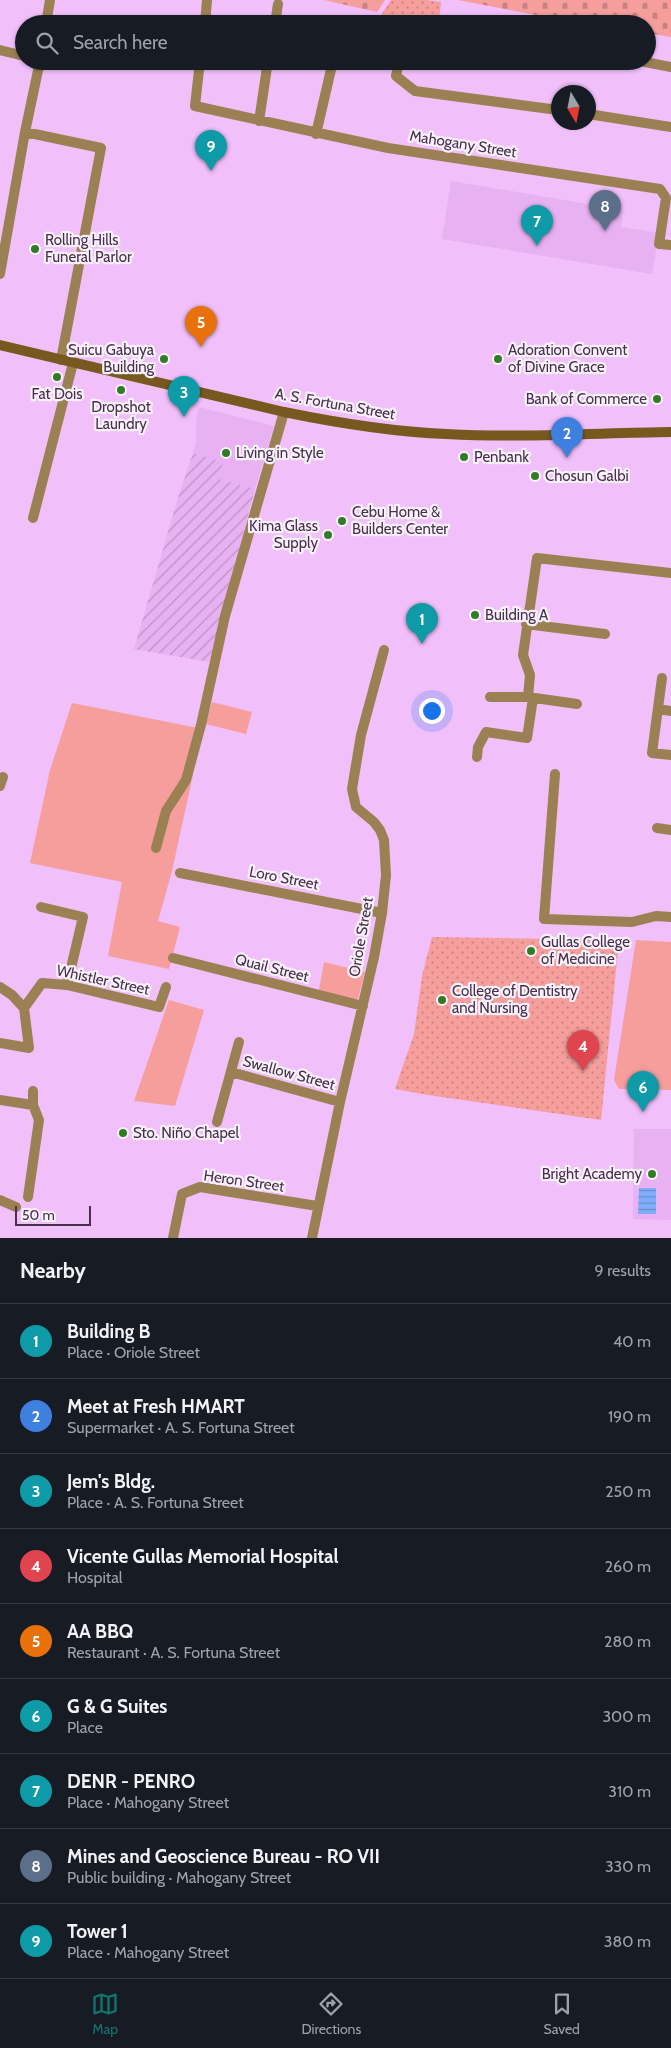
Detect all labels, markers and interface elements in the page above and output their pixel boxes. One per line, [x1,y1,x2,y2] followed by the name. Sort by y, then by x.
[15,15,656,70] search box
[33,29,61,57] icon: search
[73,31,167,54] text: Search here
[551,85,596,130] north arrow
[408,127,518,161] street label: Mahogany Street
[195,130,227,171] pin: 9
[589,190,621,231] pin: 8
[521,205,553,246] pin: 7
[45,231,132,266] place label: Rolling Hills Funeral Parlor
[29,243,41,255] marker: Rolling Hills Funeral Parlor
[185,306,217,347] pin: 5
[68,341,155,376] place label: Suicu Gabuya Building
[508,341,627,376] place label: Adoration Convent of Divine Grace
[158,353,170,365] marker: Suicu Gabuya Building
[492,353,504,365] marker: Adoration Convent of Divine Grace
[51,371,63,383] marker: Fat Dois
[168,376,200,417] pin: 3
[115,384,127,396] marker: Dropshot Laundry
[32,385,82,403] place label: Fat Dois
[274,385,396,423] street label: A. S. Fortuna Street
[526,390,647,408] place label: Bank of Commerce
[651,393,663,405] marker: Bank of Commerce
[91,398,151,433] place label: Dropshot Laundry
[551,417,583,458] pin: 2
[236,444,324,462] place label: Living in Style
[220,447,232,459] marker: Living in Style
[474,448,529,466] place label: Penbank
[458,451,470,463] marker: Penbank
[545,467,629,485] place label: Chosun Galbi
[529,470,541,482] marker: Chosun Galbi
[352,503,448,538] place label: Cebu Home & Builders Center
[336,515,348,527] marker: Cebu Home & Builders Center
[249,517,318,552] place label: Kima Glass Supply
[322,529,334,541] marker: Kima Glass Supply
[406,603,438,644] pin: 1
[485,606,549,624] place label: Building A
[469,609,481,621] marker: Building A
[419,698,445,724] your location
[248,862,320,894] street label: Loro Street
[345,896,377,978] street label: Oriole Street
[541,933,630,968] place label: Gullas College of Medicine
[525,945,537,957] marker: Gullas College of Medicine
[233,950,311,986] street label: Quail Street
[55,961,151,999] street label: Whistler Street
[452,982,578,1017] place label: College of Dentistry and Nursing
[436,994,448,1006] marker: College of Dentistry and Nursing
[567,1030,599,1071] pin: 4
[241,1052,337,1094] street label: Swallow Street
[627,1071,659,1112] pin: 6
[133,1124,239,1142] place label: Sto. Niño Chapel
[117,1127,129,1139] marker: Sto. Niño Chapel
[542,1165,642,1183] place label: Bright Academy
[203,1166,285,1196] street label: Heron Street
[646,1168,658,1180] marker: Bright Academy
[15,1203,91,1226] scale bar
[22,1206,55,1224] text: 50 m
[20,1258,86,1283] text: Nearby
[595,1261,651,1280] text: 9 results
[67,1320,150,1343] text: Building B
[33,1332,39,1351] text: 1
[613,1332,651,1351] text: 40 m
[67,1343,200,1362] text: Place · Oriole Street
[67,1395,245,1418] text: Meet at Fresh HMART
[32,1407,40,1426] text: 2
[608,1407,651,1426] text: 190 m
[67,1418,295,1437] text: Supermarket · A. S. Fortuna Street
[67,1470,155,1493] text: Jem's Bldg.
[32,1482,40,1501] text: 3
[605,1482,651,1501] text: 250 m
[67,1493,244,1512] text: Place · A. S. Fortuna Street
[67,1545,338,1568] text: Vicente Gullas Memorial Hospital
[31,1557,41,1576] text: 4
[605,1557,651,1576] text: 260 m
[67,1568,123,1587] text: Hospital
[67,1620,133,1643] text: AA BBQ
[32,1632,40,1651] text: 5
[604,1632,651,1651] text: 280 m
[67,1643,280,1662] text: Restaurant · A. S. Fortuna Street
[67,1695,167,1718] text: G & G Suites
[32,1707,41,1726] text: 6
[602,1707,651,1726] text: 300 m
[67,1718,103,1737] text: Place
[67,1770,195,1793] text: DENR - PENRO
[32,1782,40,1801] text: 7
[608,1782,651,1801] text: 310 m
[67,1793,229,1812] text: Place · Mahogany Street
[67,1845,380,1868] text: Mines and Geoscience Bureau - RO VII
[31,1857,41,1876] text: 8
[605,1857,651,1876] text: 330 m
[67,1868,291,1887] text: Public building · Mahogany Street
[67,1920,128,1943] text: Tower 1
[32,1932,41,1951] text: 9
[604,1932,651,1951] text: 380 m
[67,1943,229,1962] text: Place · Mahogany Street
[91,1990,119,2038] tab: Map
[301,1990,361,2038] tab: Directions
[543,1990,580,2038] tab: Saved

